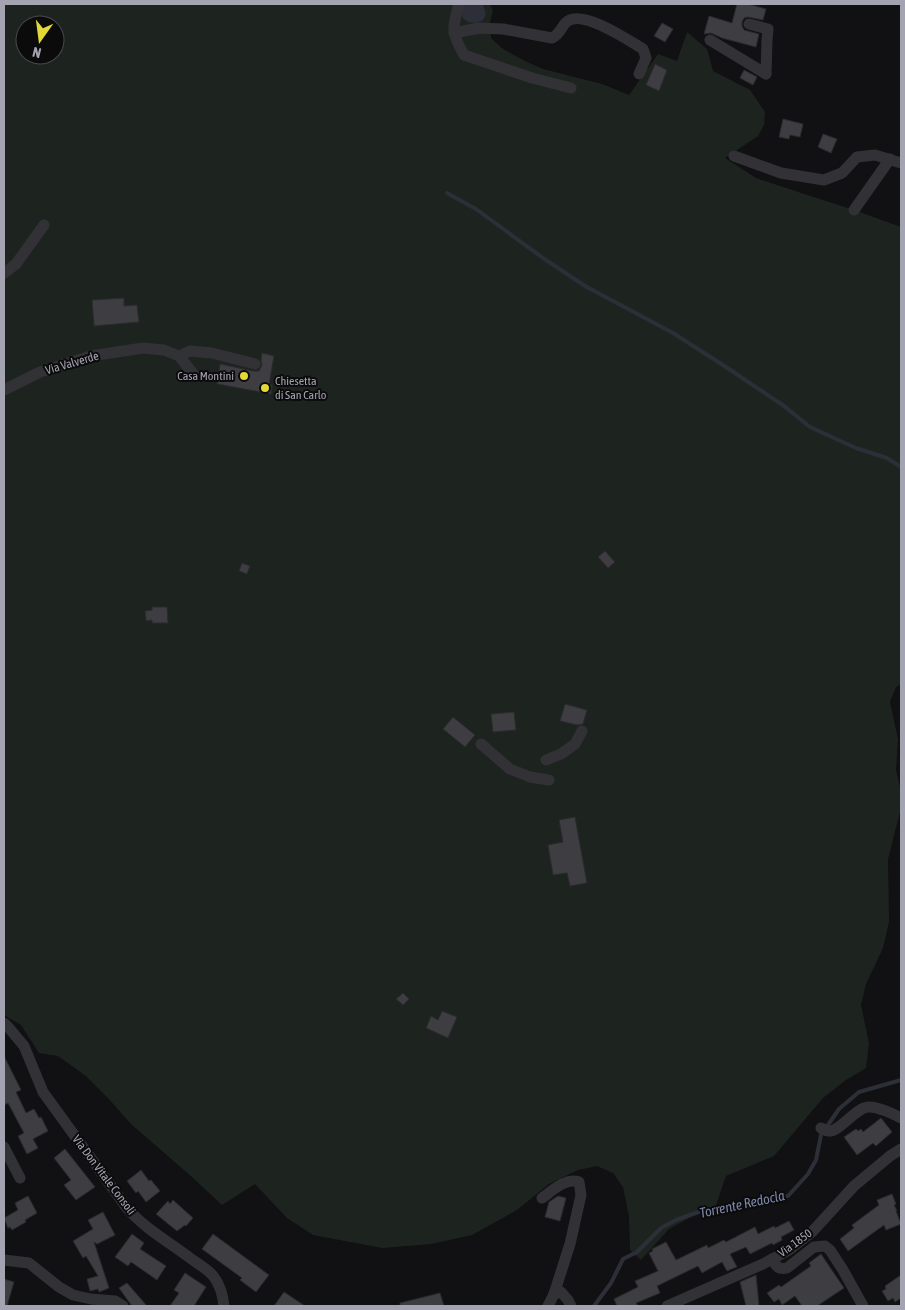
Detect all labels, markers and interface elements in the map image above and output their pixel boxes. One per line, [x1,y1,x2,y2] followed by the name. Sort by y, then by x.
[15,15,65,65] north arrow
[31,44,43,61] text: N
[44,349,100,377] street label: Via Valverde
[177,369,234,383] place label: Casa Montini
[238,370,250,382] marker: Casa Montini
[275,374,327,402] place label: Chiesetta di San Carlo
[259,382,271,394] marker: Chiesetta di San Carlo
[69,1132,139,1218] street label: Via Don Vitale Consoli
[698,1187,786,1221] water label: Torrente Redocla
[775,1226,815,1260] street label: Via 1850

